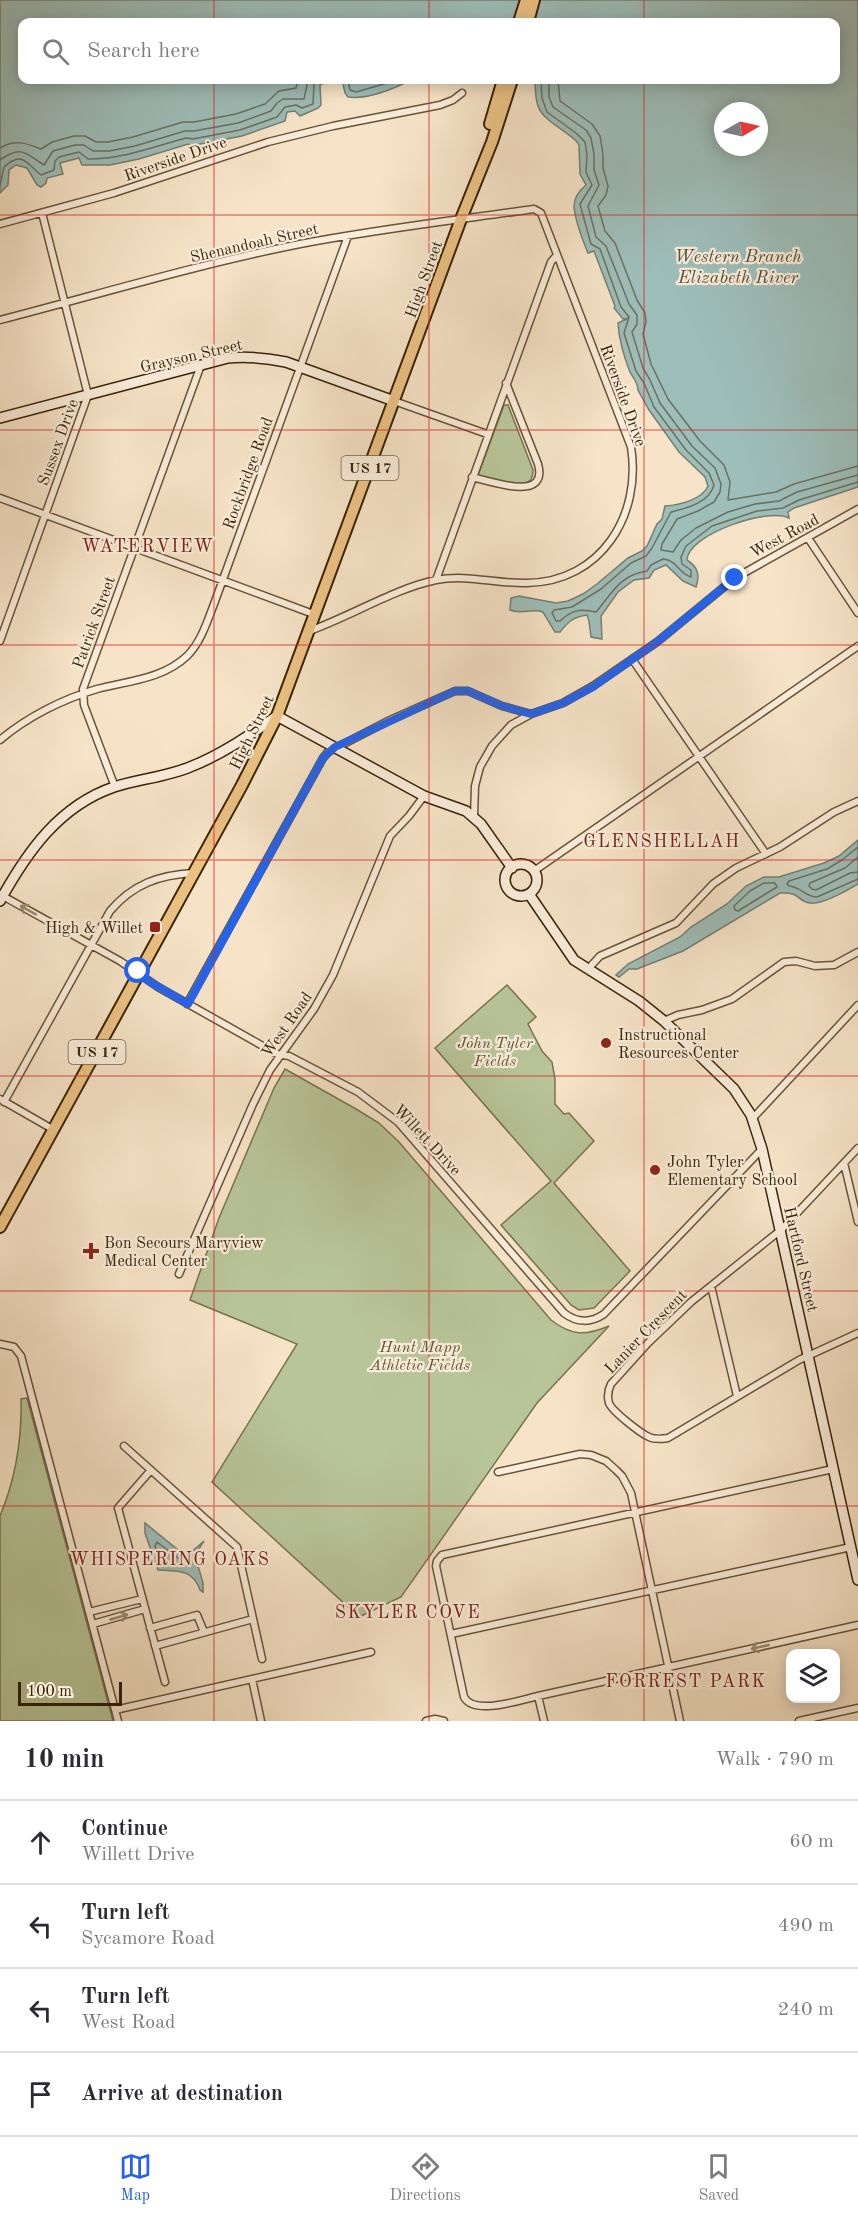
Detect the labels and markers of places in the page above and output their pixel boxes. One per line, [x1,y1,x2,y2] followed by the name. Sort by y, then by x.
[148,920,162,934] marker: High & Willet
[45,921,143,937] place label: High & Willet
[618,1028,739,1062] place label: Instructional Resources Center
[599,1036,613,1050] marker: Instructional Resources Center
[667,1155,797,1189] place label: John Tyler Elementary School
[648,1163,662,1177] marker: John Tyler Elementary School
[104,1236,264,1270] place label: Bon Secours Maryview Medical Center
[82,1242,100,1260] marker: Bon Secours Maryview Medical Center

